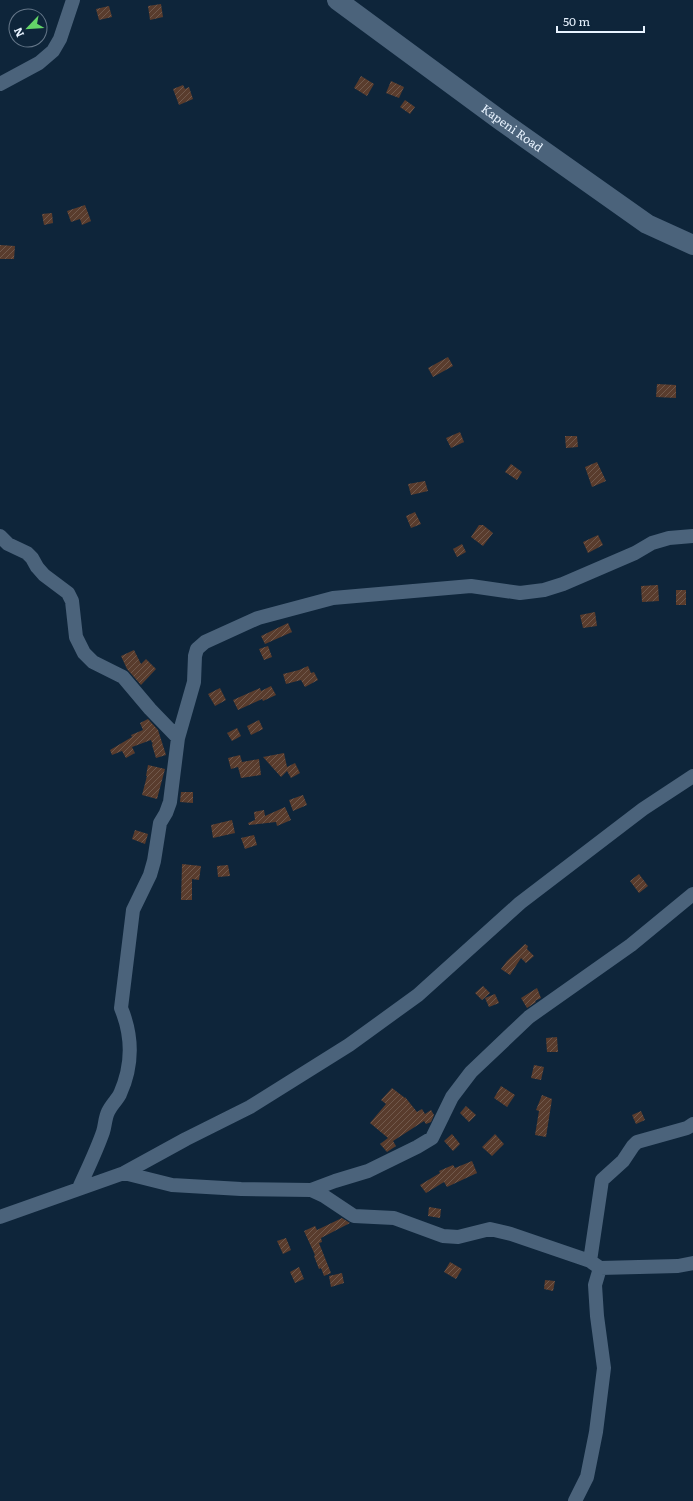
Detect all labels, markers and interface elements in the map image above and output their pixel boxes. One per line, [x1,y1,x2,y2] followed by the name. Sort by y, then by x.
[8,8,48,48] north arrow
[557,8,644,34] scale bar
[563,12,590,30] text: 50 m
[9,25,27,40] text: N
[478,99,548,156] street label: Kapeni Road

